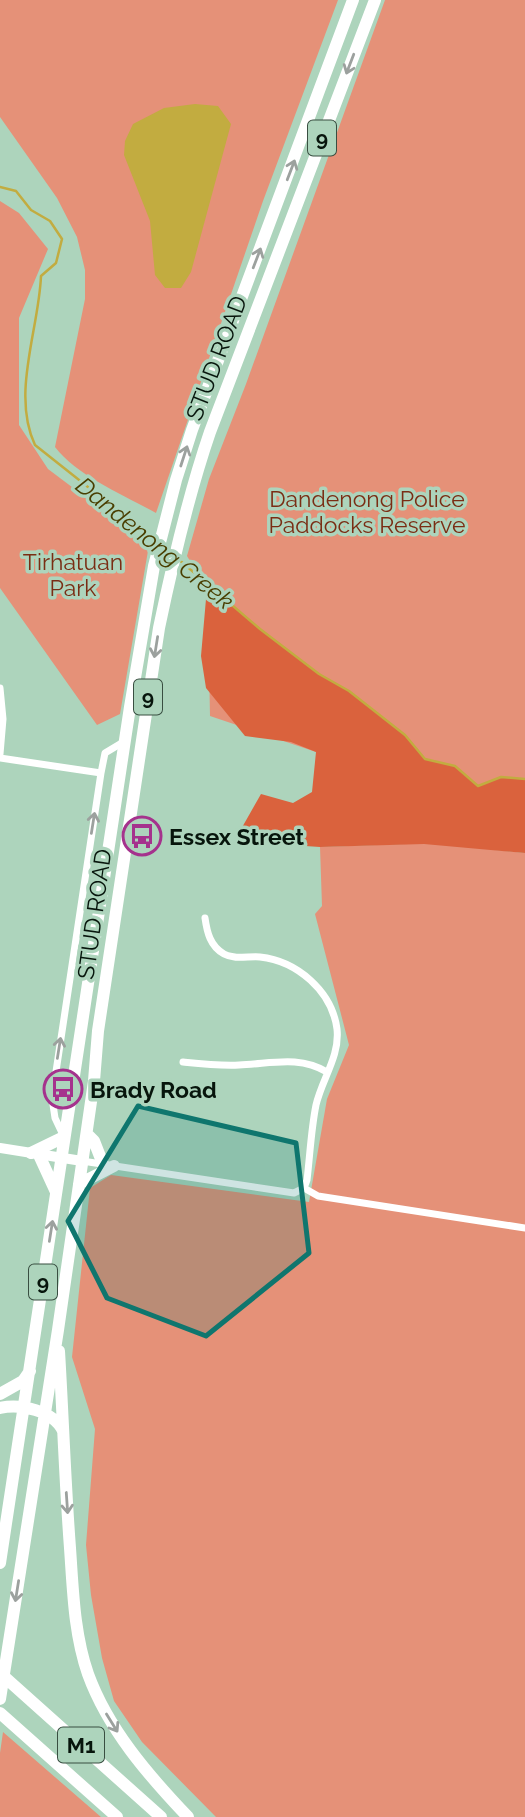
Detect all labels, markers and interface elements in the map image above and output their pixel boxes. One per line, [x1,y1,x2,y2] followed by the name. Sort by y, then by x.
[343,52,355,74] one-way arrow
[308,120,336,156] road number: 9
[285,159,298,181] one-way arrow
[251,248,264,270] one-way arrow
[180,292,252,424] street label: STUD ROAD
[178,446,191,468] one-way arrow
[70,471,240,616] water label: Dandenong Creek
[269,485,465,538] park label: Dandenong Police Paddocks Reserve
[23,548,123,601] park label: Tirhatuan Park
[149,635,162,658] one-way arrow
[134,680,162,714] road number: 9
[87,812,100,834] one-way arrow
[121,815,163,857] bus stop icon: Essex Street
[169,823,304,850] place label: Essex Street
[71,847,117,981] street label: STUD ROAD
[53,1037,66,1059] one-way arrow
[42,1068,84,1110] bus stop icon: Brady Road
[90,1076,217,1103] place label: Brady Road
[44,1220,57,1243] one-way arrow
[29,1264,57,1300] road number: 9
[61,1491,74,1514] one-way arrow
[10,1579,23,1601] one-way arrow
[106,1712,120,1732] one-way arrow
[58,1728,104,1762] road number: M1

